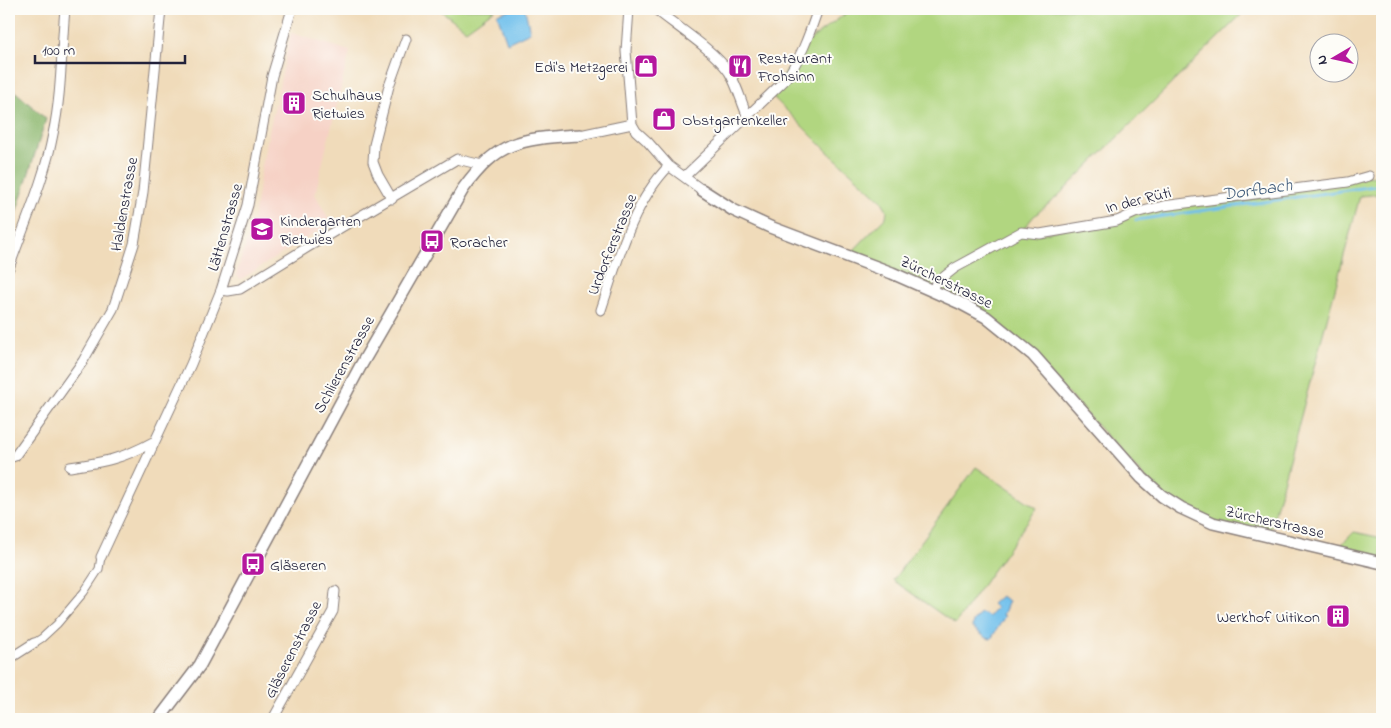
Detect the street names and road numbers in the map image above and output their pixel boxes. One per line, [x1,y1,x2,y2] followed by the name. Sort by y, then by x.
[105,155,145,253] street label: Haldenstrasse
[202,180,250,274] street label: Lättenstrasse
[1103,181,1174,221] street label: In der Rüti
[582,190,644,299] street label: Urdorferstrasse
[896,250,997,316] street label: Zürcherstrasse
[308,311,382,418] street label: Schlierenstrasse
[1223,500,1327,546] street label: Zürcherstrasse
[259,596,329,703] street label: Gläserenstrasse

